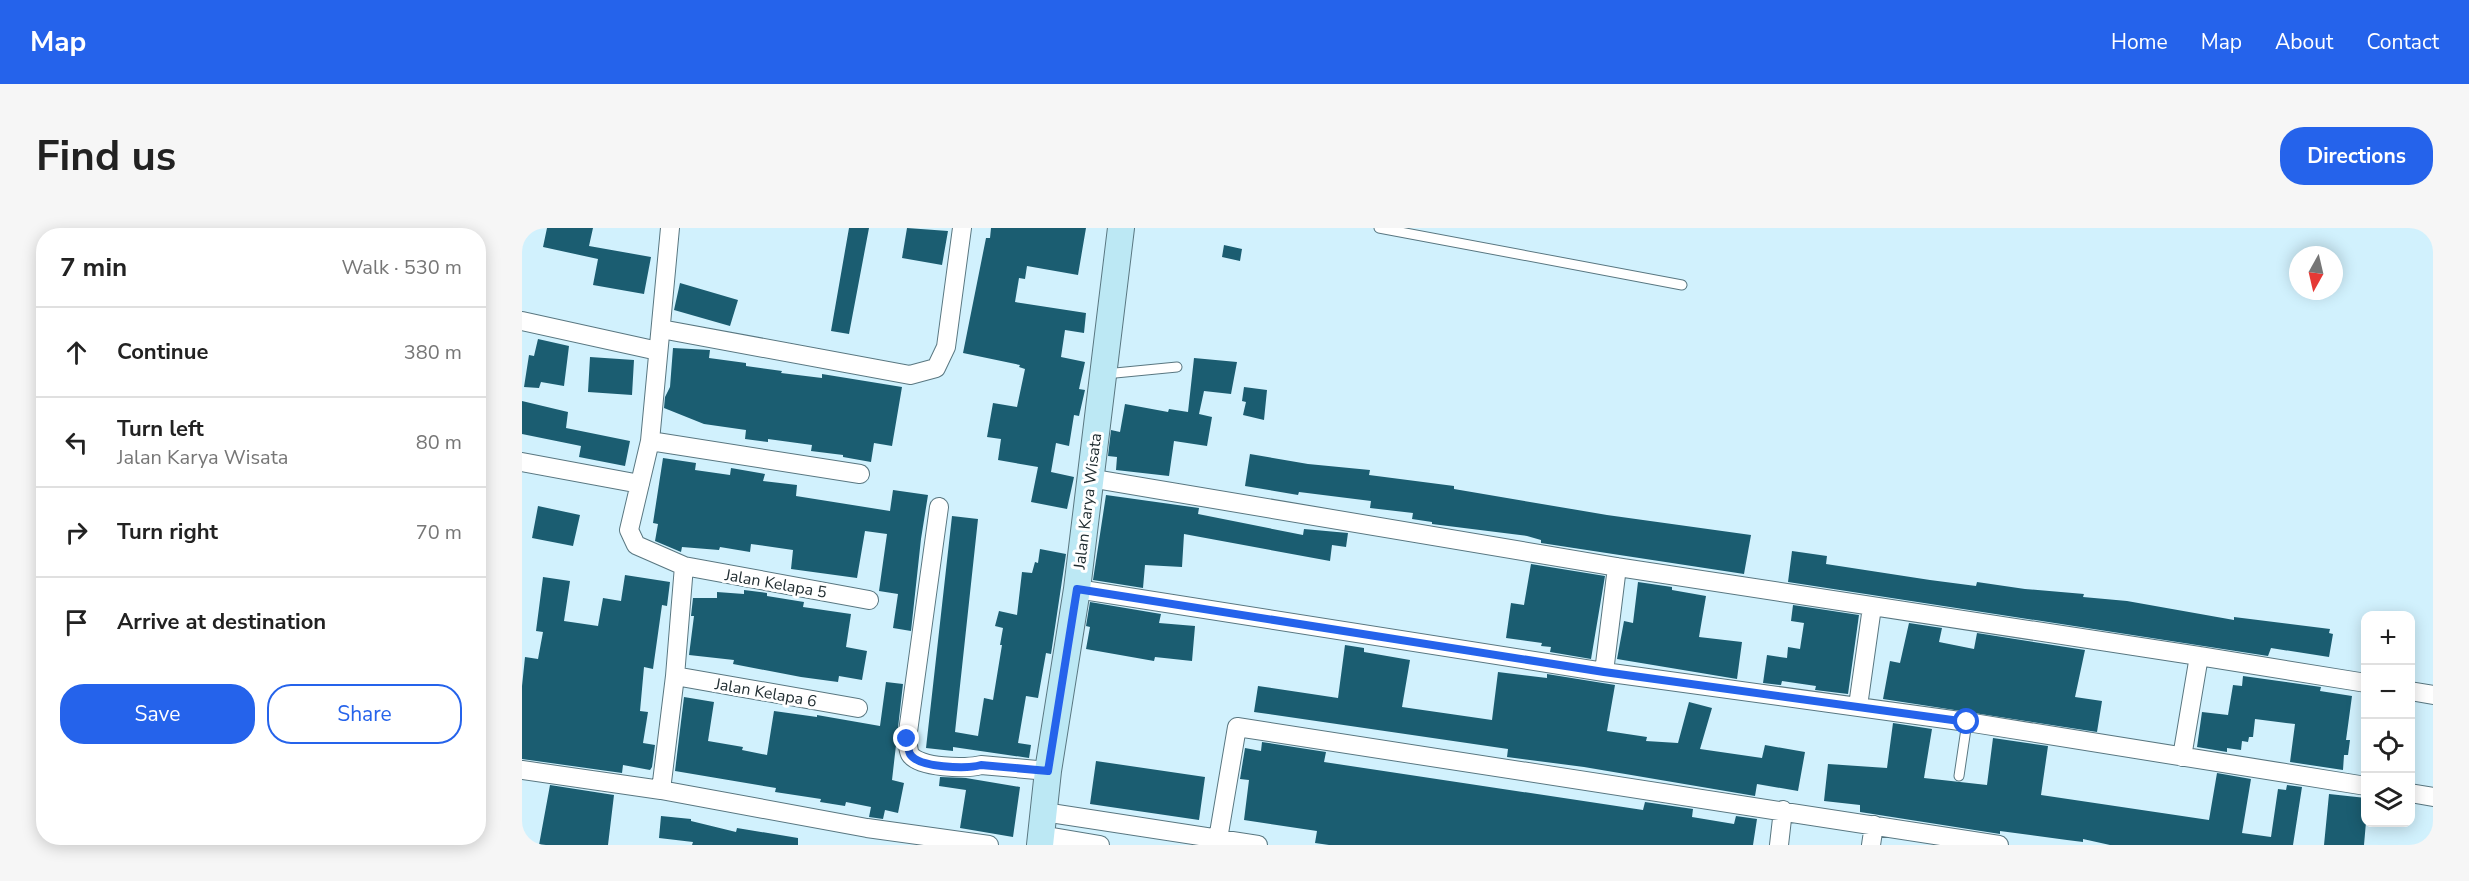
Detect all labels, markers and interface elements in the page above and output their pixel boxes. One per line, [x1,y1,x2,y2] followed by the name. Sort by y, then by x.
[30,23,86,61] text: Map
[2111,28,2168,56] text: Home
[2201,28,2242,56] text: Map
[2275,28,2333,56] text: About
[2366,28,2439,56] text: Contact
[2280,127,2433,185] button: Directions
[36,128,176,185] text: Find us
[2289,246,2343,300] north arrow
[60,250,127,285] text: 7 min
[342,254,462,281] text: Walk · 530 m
[60,336,93,369] icon: ahead
[117,337,208,367] text: Continue
[404,339,462,366] text: 380 m
[117,414,204,444] text: Turn left
[60,426,93,459] icon: left
[416,429,462,456] text: 80 m
[1069,432,1107,571] street label: Jalan Karya Wisata
[117,444,288,471] text: Jalan Karya Wisata
[60,516,93,549] icon: right
[117,517,218,547] text: Turn right
[416,519,462,546] text: 70 m
[722,564,829,604] street label: Jalan Kelapa 5
[60,606,93,639] icon: arrive
[117,607,326,637] text: Arrive at destination
[2361,611,2415,827] map controls
[2361,611,2415,665] button: +
[2361,665,2415,719] button: −
[712,673,819,713] street label: Jalan Kelapa 6
[60,684,255,744] button: Save
[267,684,462,744] button: Share
[1953,708,1979,734] route start
[2361,719,2415,773] button: locate
[893,725,919,751] route end
[2361,773,2415,827] button: layers

